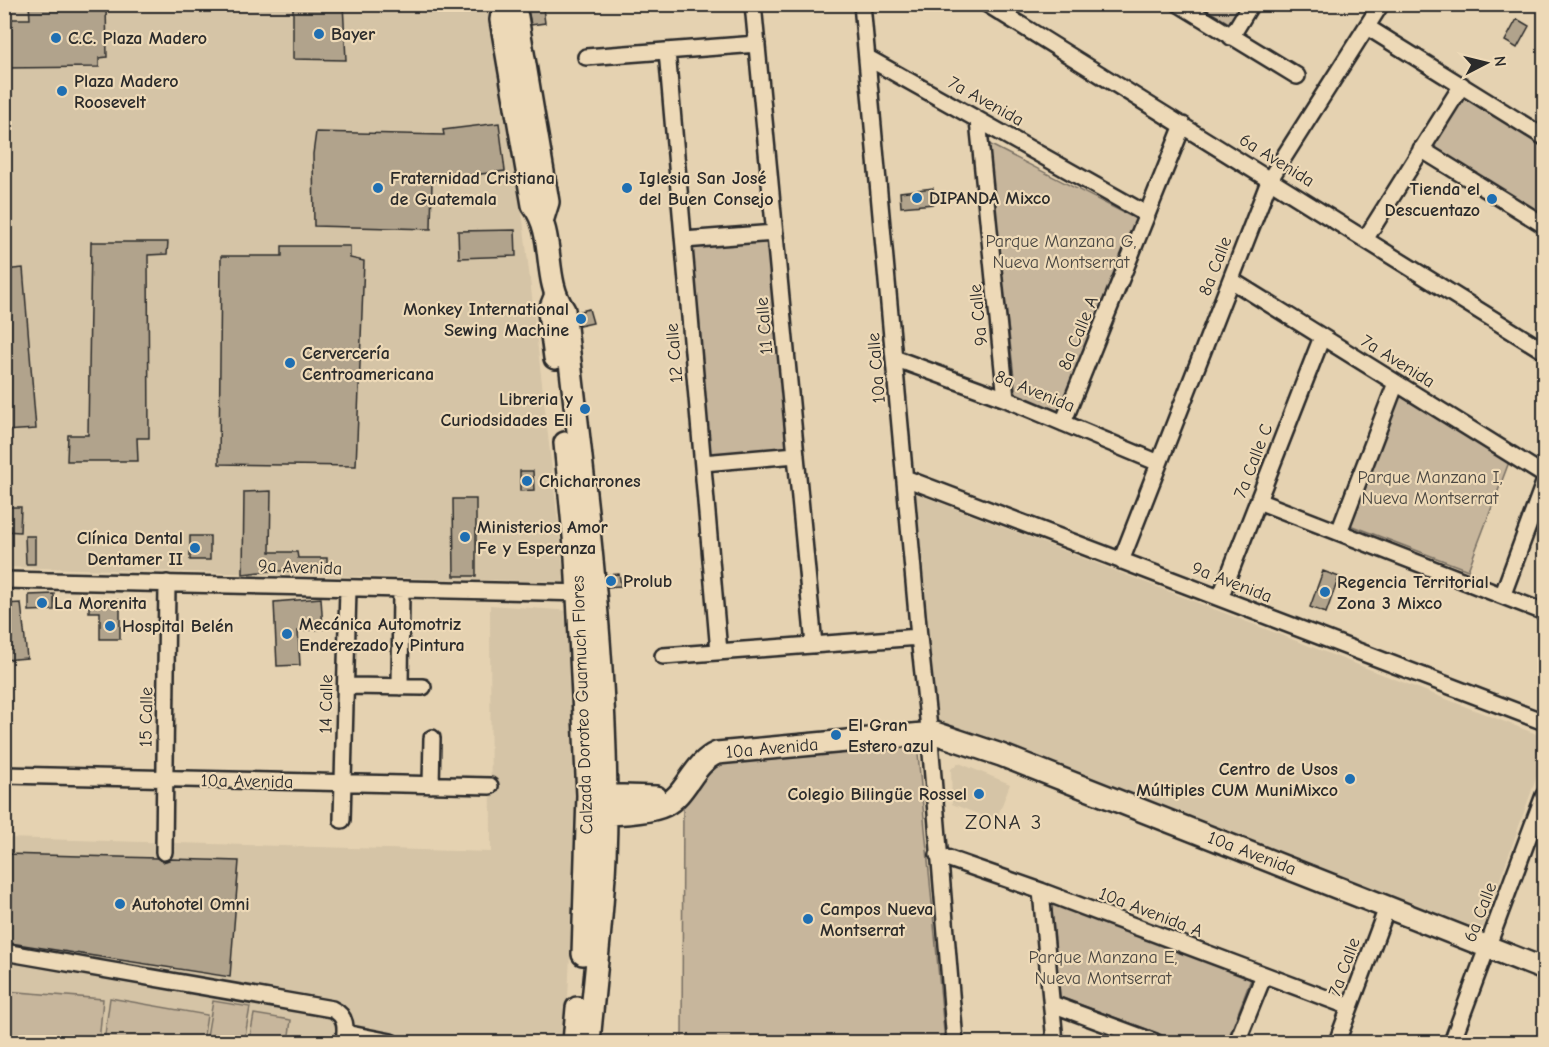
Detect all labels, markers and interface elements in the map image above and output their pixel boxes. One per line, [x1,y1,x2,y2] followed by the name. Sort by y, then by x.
[331,24,376,45] place label: Bayer
[312,27,326,41] marker: Bayer
[68,28,207,49] place label: C.C. Plaza Madero
[49,31,63,45] marker: C.C. Plaza Madero
[1456,33,1516,93] north arrow
[1490,55,1509,68] text: N
[74,71,179,113] place label: Plaza Madero Roosevelt
[944,72,1027,131] street label: 7a Avenida
[55,84,69,98] marker: Plaza Madero Roosevelt
[1235,129,1318,192] street label: 6a Avenida
[390,168,555,210] place label: Fraternidad Cristiana de Guatemala
[639,168,774,210] place label: Iglesia San José del Buen Consejo
[1385,179,1480,221] place label: Tienda el Descuentazo
[371,181,385,195] marker: Fraternidad Cristiana de Guatemala
[620,181,634,195] marker: Iglesia San José del Buen Consejo
[929,188,1050,209] place label: DIPANDA Mixco
[910,191,924,205] marker: DIPANDA Mixco
[1485,192,1499,206] marker: Tienda el Descuentazo
[985,231,1137,273] park label: Parque Manzana G, Nueva Montserrat
[1195,234,1236,299] street label: 8a Calle
[965,283,992,347] street label: 9a Calle
[1054,293,1103,373] street label: 8a Calle A
[752,296,777,356] street label: 11 Calle
[403,299,569,341] place label: Monkey International Sewing Machine
[574,312,588,326] marker: Monkey International Sewing Machine
[661,322,688,384] street label: 12 Calle
[1357,330,1439,392] street label: 7a Avenida
[863,332,890,404] street label: 10a Calle
[302,343,434,385] place label: Cervercería Centroamericana
[283,356,297,370] marker: Cervercería Centroamericana
[992,366,1078,417] street label: 8a Avenida
[440,389,574,431] place label: Libreria y Curiodsidades Eli
[578,402,592,416] marker: Libreria y Curiodsidades Eli
[1230,421,1277,501] street label: 7a Calle C
[1357,467,1503,509] park label: Parque Manzana I, Nueva Montserrat
[539,471,641,492] place label: Chicharrones
[520,474,534,488] marker: Chicharrones
[477,517,609,559] place label: Ministerios Amor Fe y Esperanza
[77,528,183,570] place label: Clínica Dental Dentamer II
[458,530,472,544] marker: Ministerios Amor Fe y Esperanza
[188,541,202,555] marker: Clínica Dental Dentamer II
[257,556,343,579] street label: 9a Avenida
[1189,558,1275,607] street label: 9a Avenida
[623,571,672,592] place label: Prolub
[1337,572,1489,614] place label: Regencia Territorial Zona 3 Mixco
[604,574,618,588] marker: Prolub
[567,575,598,835] street label: Calzada Doroteo Guamuch Flores
[1318,585,1332,599] marker: Regencia Territorial Zona 3 Mixco
[54,593,147,614] place label: La Morenita
[35,596,49,610] marker: La Morenita
[299,614,465,656] place label: Mecánica Automotriz Enderezado y Pintura
[122,616,234,637] place label: Hospital Belén
[103,619,117,633] marker: Hospital Belén
[280,627,294,641] marker: Mecánica Automotriz Enderezado y Pintura
[315,674,338,734] street label: 14 Calle
[135,687,158,747] street label: 15 Calle
[848,715,934,757] place label: El Gran Estero azul
[829,728,843,742] marker: El Gran Estero azul
[725,734,819,763] street label: 10a Avenida
[1136,759,1338,801] place label: Centro de Usos Múltiples CUM MuniMixco
[200,770,294,793] street label: 10a Avenida
[1343,772,1357,786] marker: Centro de Usos Múltiples CUM MuniMixco
[787,784,967,805] place label: Colegio Bilingüe Rossel
[972,787,986,801] marker: Colegio Bilingüe Rossel
[965,810,1043,834] district label: ZONA 3
[1205,827,1299,880] street label: 10a Avenida
[1459,879,1501,945] street label: 6a Calle
[1096,883,1206,942] street label: 10a Avenida A
[132,894,250,915] place label: Autohotel Omni
[113,897,127,911] marker: Autohotel Omni
[820,899,933,941] place label: Campos Nueva Montserrat
[801,912,815,926] marker: Campos Nueva Montserrat
[1324,935,1365,999] street label: 7a Calle
[1028,947,1178,989] park label: Parque Manzana E, Nueva Montserrat

